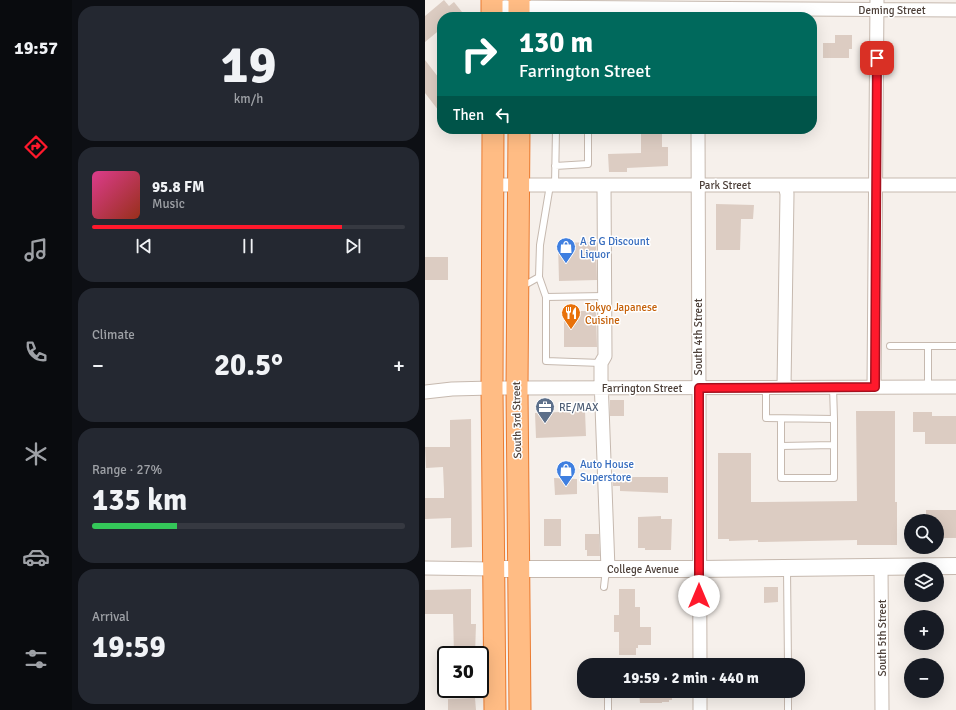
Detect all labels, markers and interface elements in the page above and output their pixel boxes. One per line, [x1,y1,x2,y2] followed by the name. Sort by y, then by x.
[858,4,926,17] street label: Deming Street
[519,26,593,60] text: 130 m
[453,28,505,80] icon: right
[220,33,277,97] text: 19
[14,37,58,59] text: 19:57
[860,41,894,75] pin
[866,47,888,69] icon: arrive
[519,60,651,82] text: Farrington Street
[234,91,263,107] text: km/h
[492,104,514,126] icon: left
[453,106,484,124] text: Then
[22,133,50,161] icon: directions
[152,178,204,196] text: 95.8 FM
[699,179,751,192] street label: Park Street
[152,196,185,212] text: Music
[133,235,155,257] icon: previous
[237,235,259,257] icon: pause
[342,235,364,257] icon: next
[580,235,650,261] place label: A & G Discount Liquor
[22,236,50,264] icon: music
[555,236,577,264] shop icon: A & G Discount Liquor
[692,298,705,375] street label: South 4th Street
[585,301,657,327] place label: Tokyo Japanese Cuisine
[560,302,582,330] restaurant icon: Tokyo Japanese Cuisine
[92,327,135,343] text: Climate
[22,338,50,366] icon: phone
[214,347,283,384] text: 20.5°
[92,352,104,379] text: −
[393,352,405,379] text: +
[510,381,524,459] street label: South 3rd Street
[602,382,682,395] street label: Farrington Street
[534,396,556,424] office icon: RE/MAX
[559,401,599,414] place label: RE/MAX
[22,440,50,468] icon: climate
[580,458,634,484] place label: Auto House Superstore
[555,459,577,487] shop icon: Auto House Superstore
[92,462,162,478] text: Range · 27%
[92,482,187,519] text: 135 km
[904,514,944,698] map controls
[904,514,944,554] button: search
[22,543,50,571] icon: car
[904,562,944,602] button: layers
[607,563,679,576] street label: College Avenue
[678,575,720,617] position arrow
[876,599,889,676] street label: South 5th Street
[92,609,129,625] text: Arrival
[904,610,944,650] button: +
[92,629,166,666] text: 19:59
[22,645,50,673] icon: filters
[437,646,489,698] speed limit sign: 30
[904,658,944,698] button: −
[623,669,759,687] text: 19:59 · 2 min · 440 m

